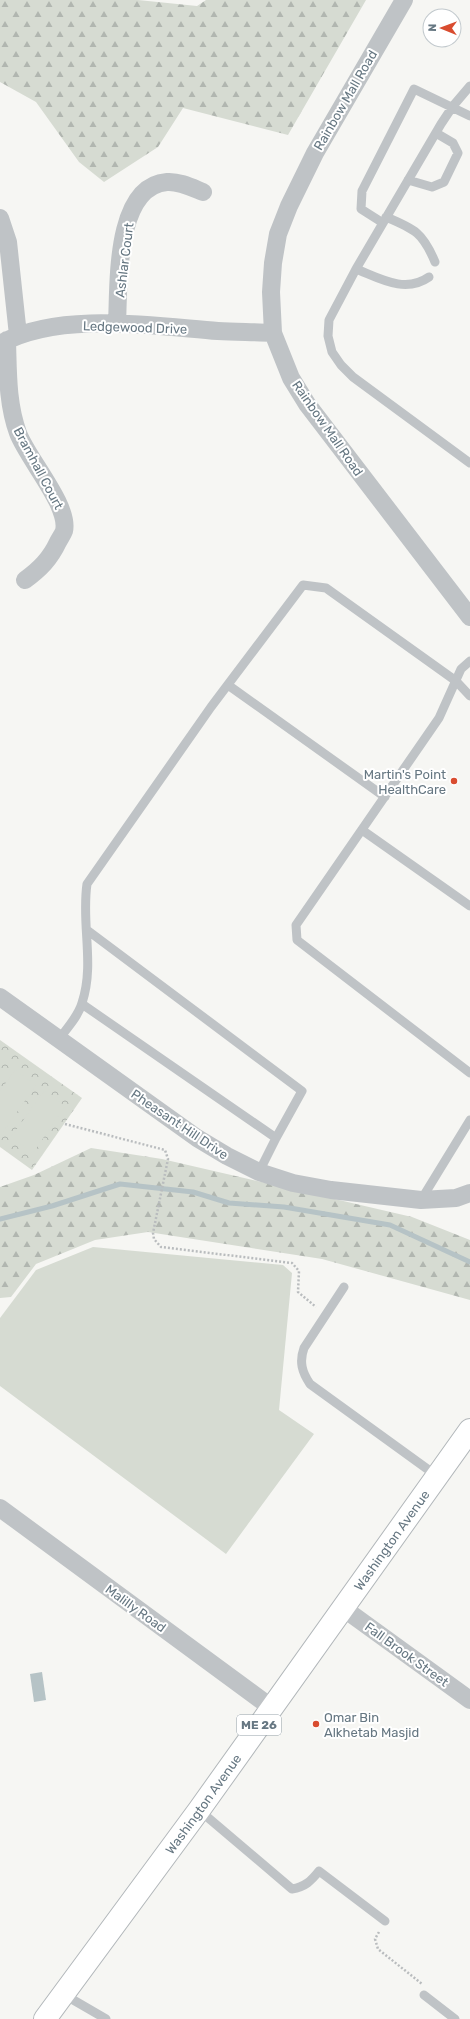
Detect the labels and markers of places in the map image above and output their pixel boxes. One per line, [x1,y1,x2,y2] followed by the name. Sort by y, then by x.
[364,767,446,797] place label: Martin's Point HealthCare
[449,776,459,786] marker: Martin's Point HealthCare
[324,1710,419,1740] place label: Omar Bin Alkhetab Masjid
[311,1719,321,1729] marker: Omar Bin Alkhetab Masjid

